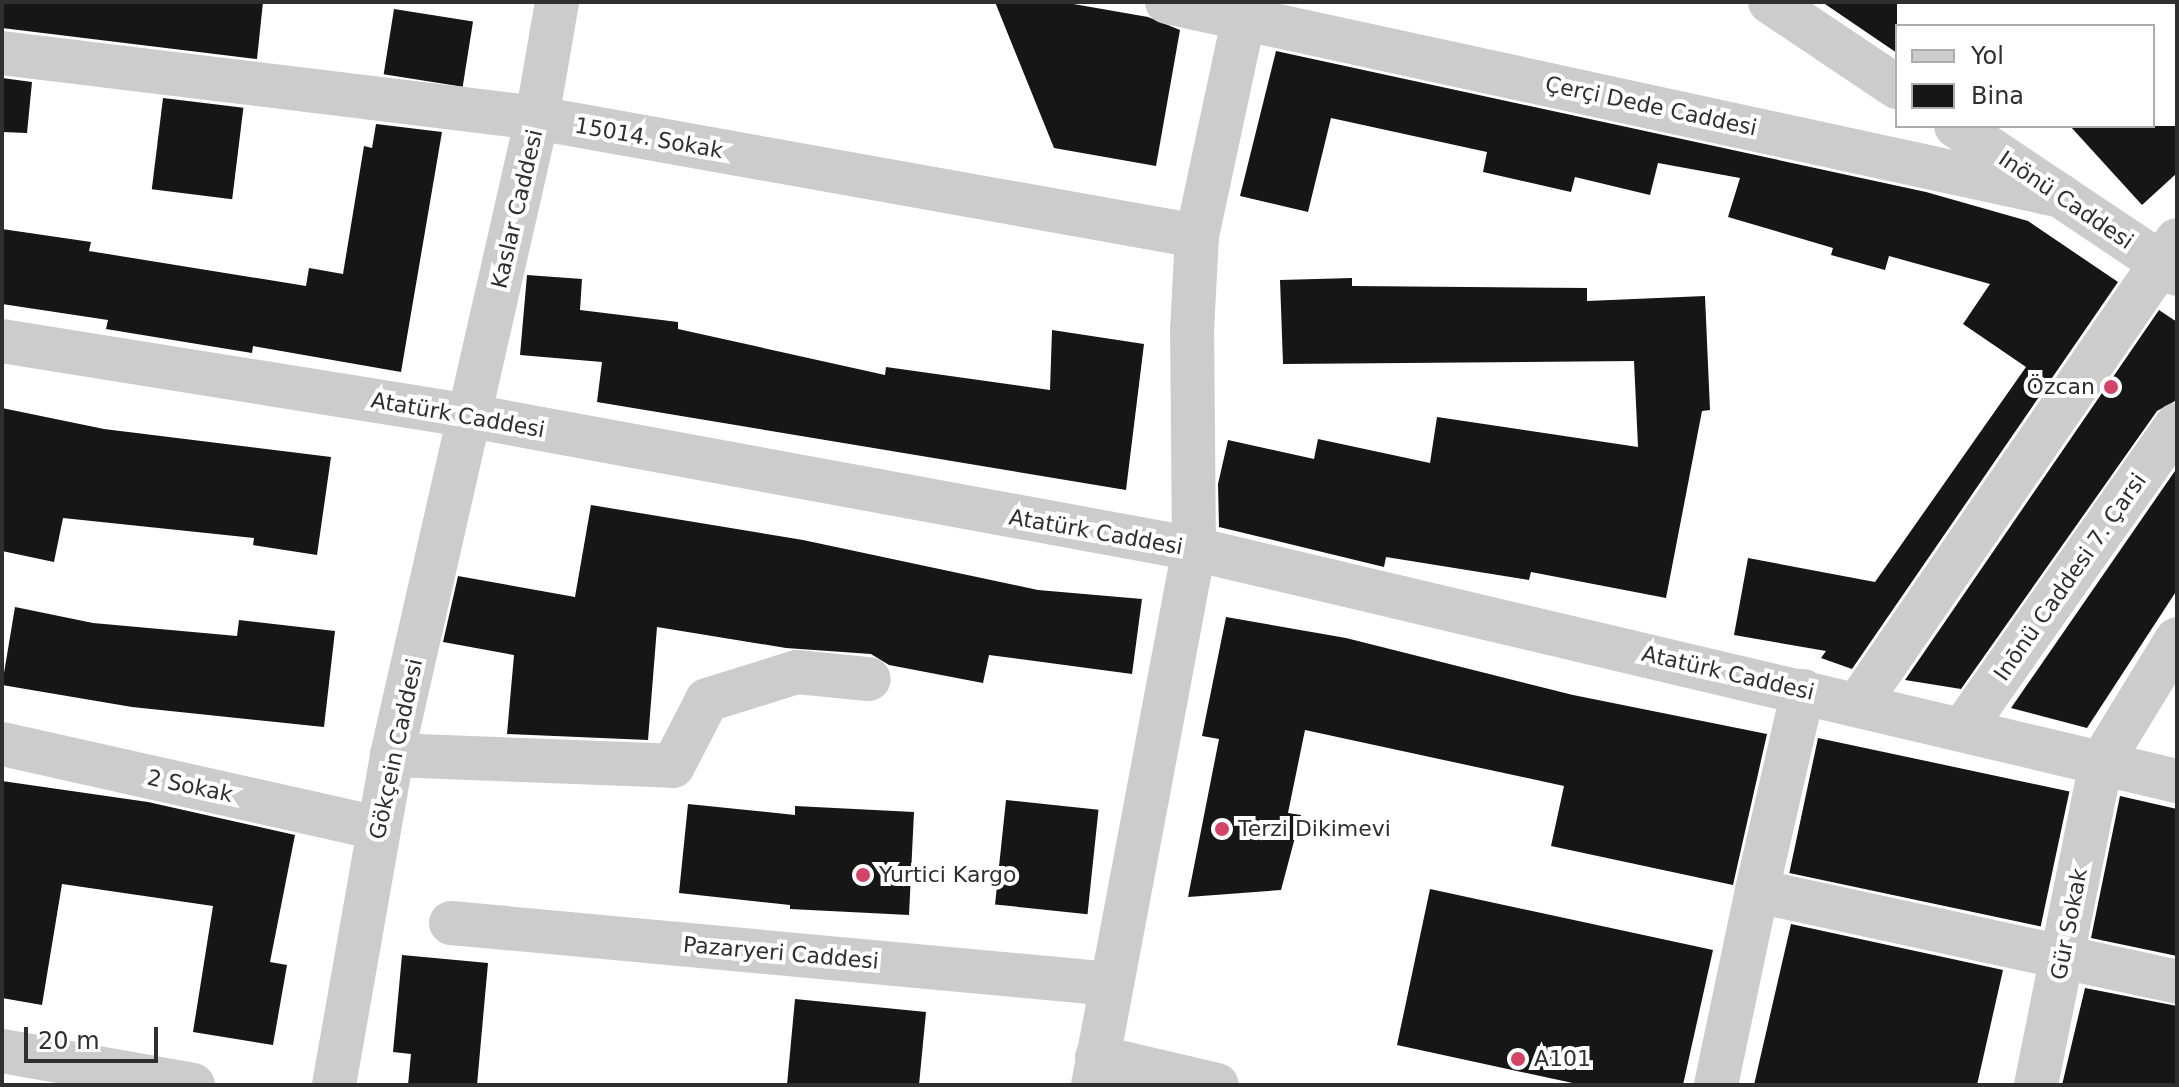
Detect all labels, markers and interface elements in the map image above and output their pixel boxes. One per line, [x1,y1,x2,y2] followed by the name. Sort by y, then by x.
[1895,24,2155,128] legend
[1971,42,2004,70] text: Yol
[1543,71,1759,141] street label: Çerçi Dede Caddesi
[1971,82,2024,110] text: Bina
[573,112,725,164] street label: 15014. Sokak
[486,127,548,291] street label: Kaslar Caddesi
[1994,145,2138,255] street label: Inönü Caddesi
[2027,374,2095,400] place label: Özcan
[2102,378,2120,396] marker: Özcan
[369,387,547,443] street label: Atatürk Caddesi
[1988,468,2152,686] street label: Inōnü Caddesi 7. Çarsi
[1007,504,1185,560] street label: Atatürk Caddesi
[1639,640,1817,706] street label: Atatürk Caddesi
[364,656,428,842] street label: Gökçein Caddesi
[145,764,235,808] street label: 2 Sokak
[1238,816,1391,842] place label: Terzi Dikimevi
[1213,820,1231,838] marker: Terzi Dikimevi
[879,862,1016,888] place label: Yurtici Kargo
[854,866,872,884] marker: Yurtici Kargo
[2045,866,2093,982] street label: Gür Sokak
[682,931,880,975] street label: Pazaryeri Caddesi
[28,1011,162,1061] scale bar
[38,1027,100,1055] text: 20 m
[1534,1046,1591,1072] place label: A101
[1509,1050,1527,1068] marker: A101

